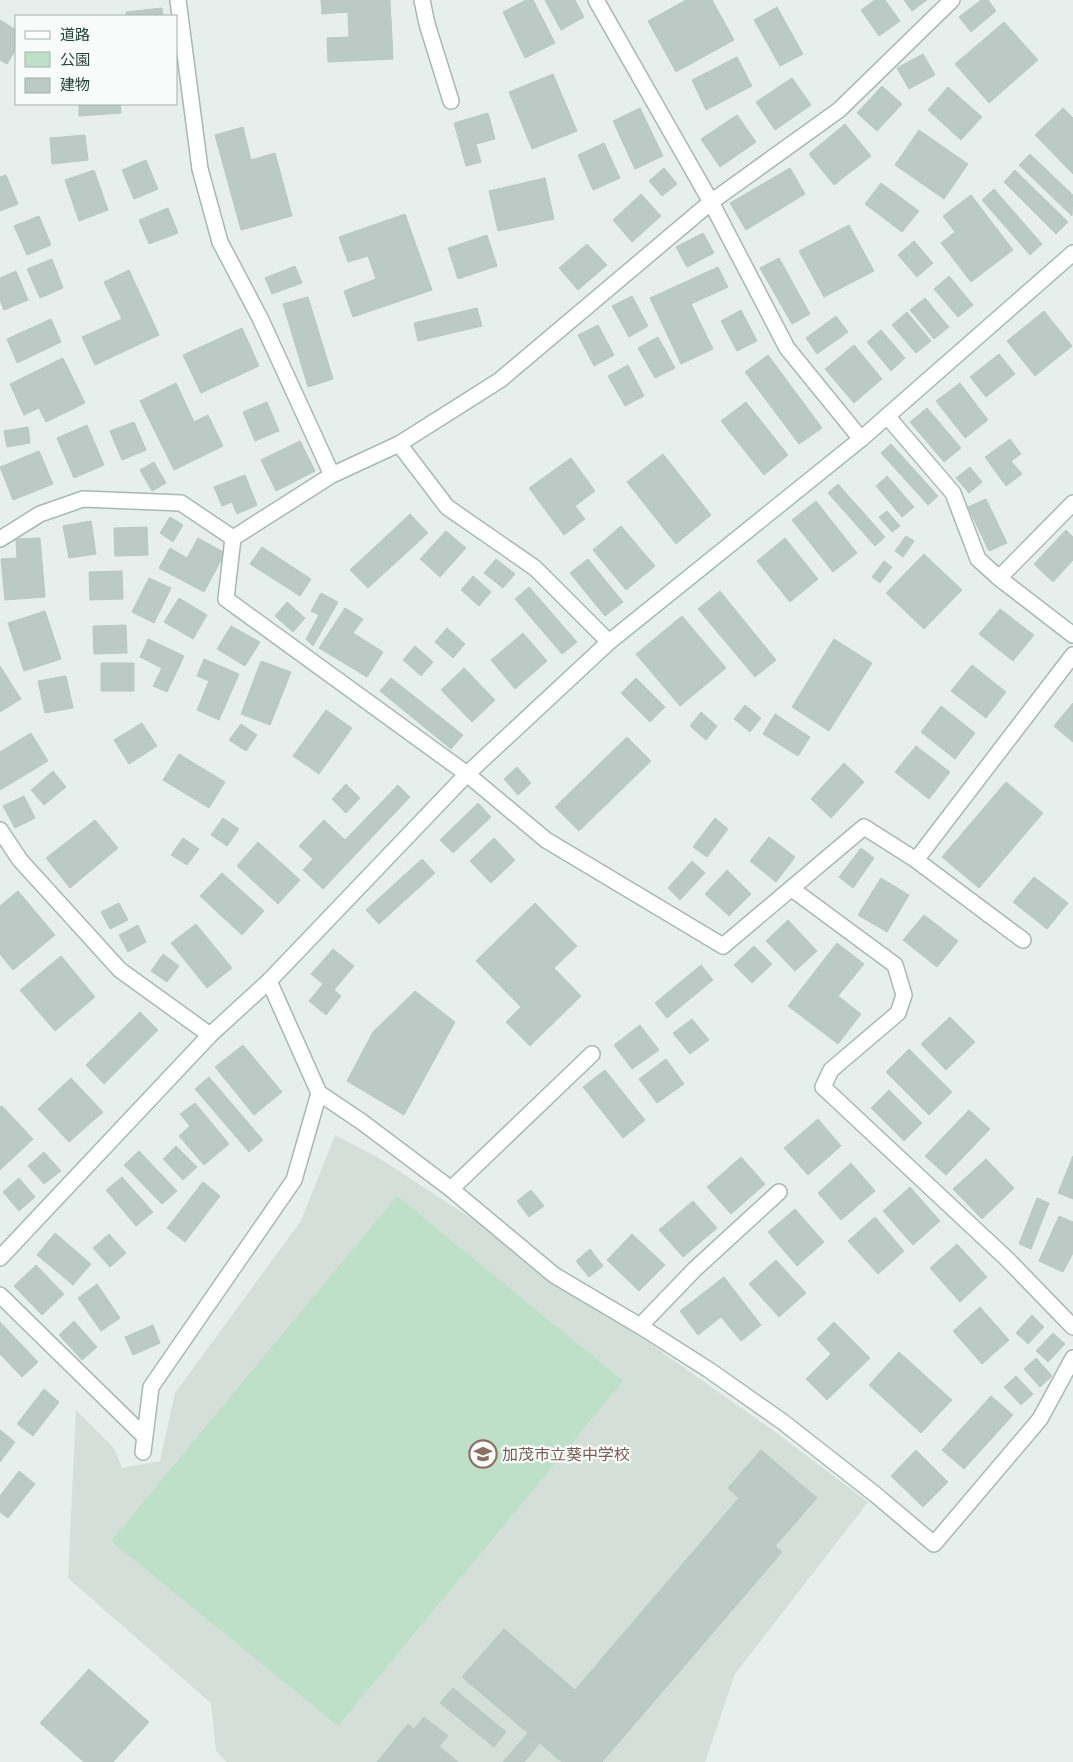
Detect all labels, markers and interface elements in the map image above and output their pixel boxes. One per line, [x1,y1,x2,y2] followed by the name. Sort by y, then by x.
[15,15,178,105] legend
[60,26,90,44] text: 道路
[60,51,90,69] text: 公園
[60,76,90,94] text: 建物
[468,1439,498,1469] school or university icon: 加茂市立葵中学校
[502,1445,630,1464] place label: 加茂市立葵中学校

